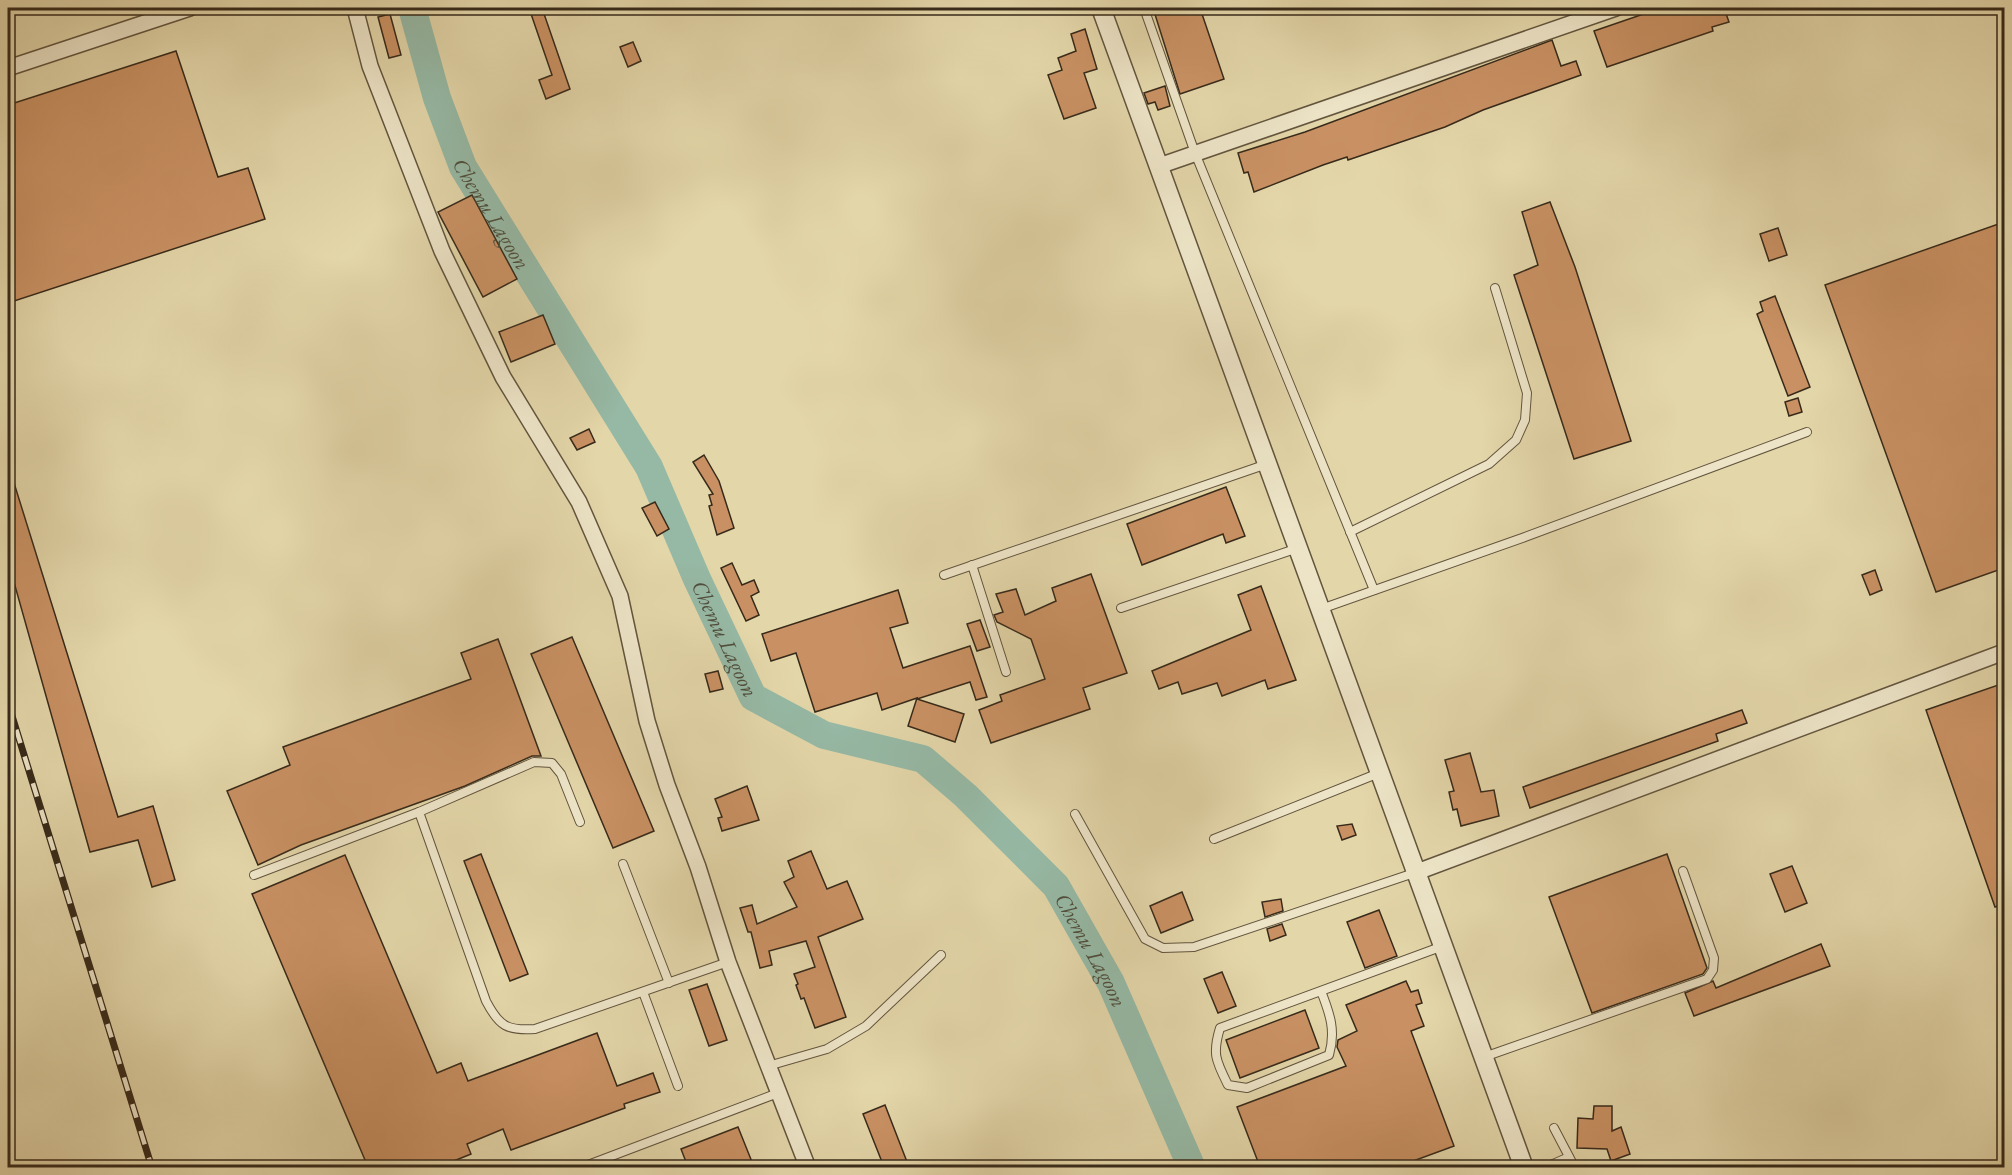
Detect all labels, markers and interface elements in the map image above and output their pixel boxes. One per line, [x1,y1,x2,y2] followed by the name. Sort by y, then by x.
[446,154,537,275] water label: Chemu Lagoon
[685,576,765,702] water label: Chemu Lagoon
[1048,888,1134,1012] water label: Chemu Lagoon

